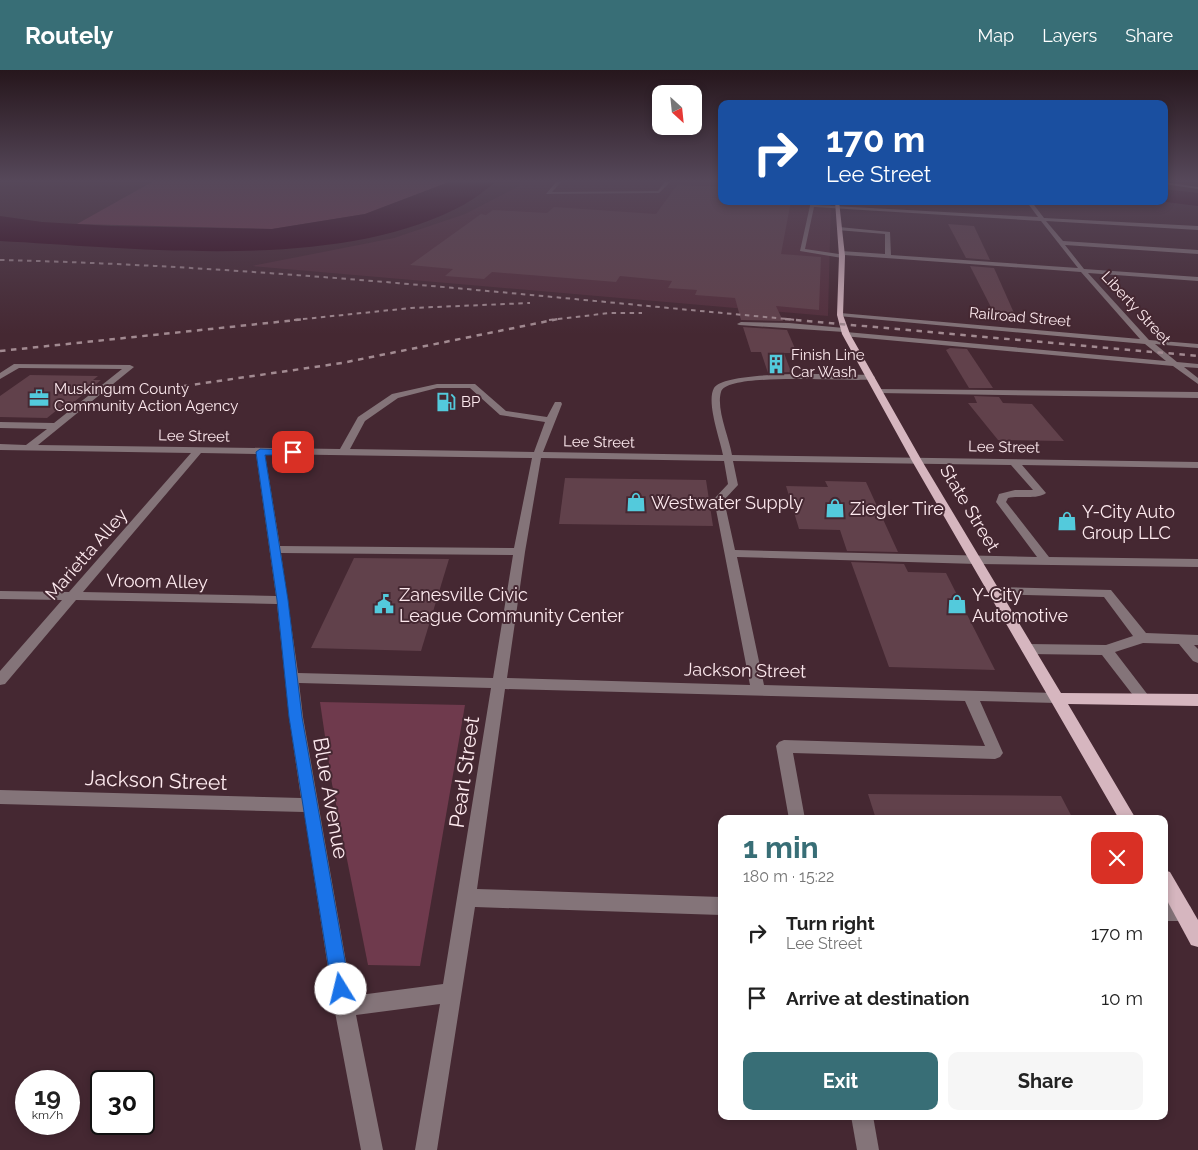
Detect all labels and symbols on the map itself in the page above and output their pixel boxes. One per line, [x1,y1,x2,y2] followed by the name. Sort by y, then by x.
[652,85,702,135] north arrow
[1098,268,1174,348] street label: Liberty Street
[968,304,1072,330] street label: Railroad Street
[791,346,865,381] place label: Finish Line Car Wash
[765,353,787,375] building icon: Finish Line Car Wash
[54,380,238,415] place label: Muskingum County Community Action Agency
[28,387,50,409] office icon: Muskingum County Community Action Agency
[435,391,457,413] fuel station icon: BP
[461,393,480,411] place label: BP
[158,426,230,446] street label: Lee Street
[272,431,314,473] pin
[563,432,635,452] street label: Lee Street
[968,437,1040,457] street label: Lee Street
[936,461,1004,555] street label: State Street
[625,491,647,513] shop icon: Westwater Supply
[651,492,803,513] place label: Westwater Supply
[824,497,846,519] shop icon: Ziegler Tire
[850,498,944,519] place label: Ziegler Tire
[1082,501,1175,543] place label: Y-City Auto Group LLC
[41,504,132,604] street label: Marietta Alley
[1056,510,1078,532] shop icon: Y-City Auto Group LLC
[106,570,208,592] street label: Vroom Alley
[399,584,625,626] place label: Zanesville Civic League Community Center
[972,584,1069,626] place label: Y-City Automotive
[373,593,395,615] public building icon: Zanesville Civic League Community Center
[946,593,968,615] shop icon: Y-City Automotive
[684,658,806,682] street label: Jackson Street
[444,714,484,830] street label: Pearl Street
[308,735,354,861] street label: Blue Avenue
[84,765,228,795] street label: Jackson Street
[314,962,366,1014] position arrow
[90,1070,155,1135] speed limit sign: 30

